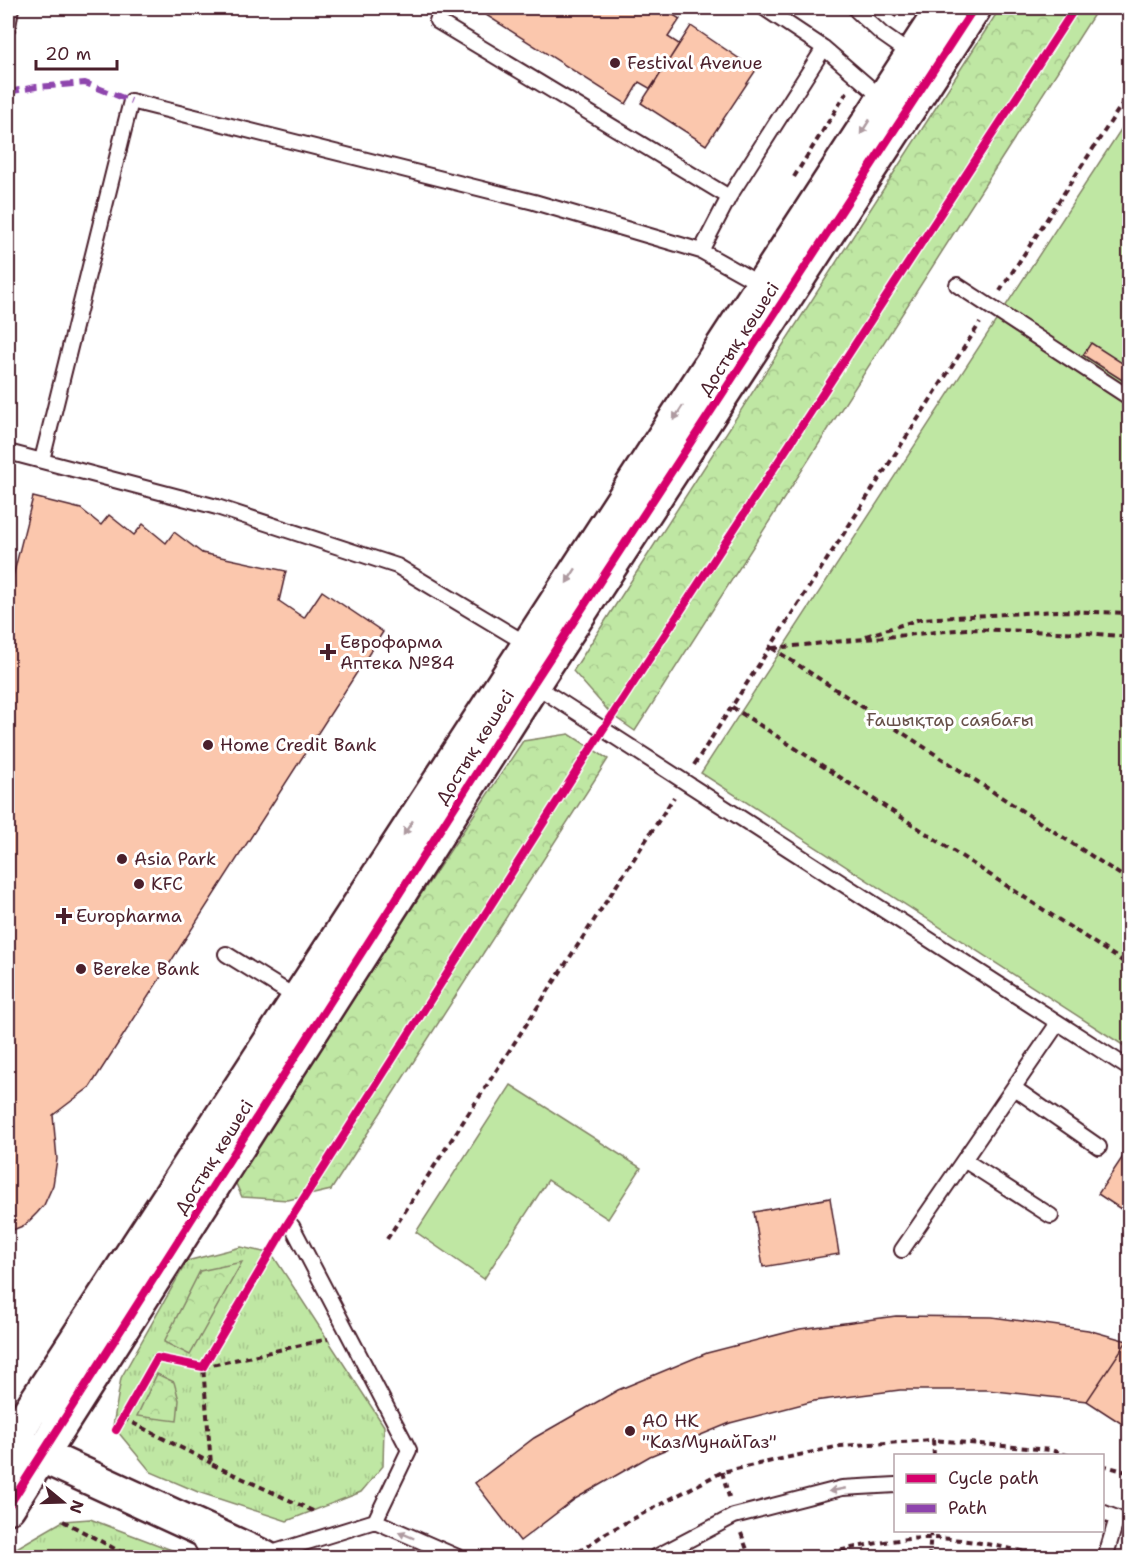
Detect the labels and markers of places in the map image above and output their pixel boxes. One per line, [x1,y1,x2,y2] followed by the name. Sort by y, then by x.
[627,51,763,75] place label: Festival Avenue
[608,56,622,70] marker: Festival Avenue
[340,630,455,675] place label: Еврофарма Аптека №84
[321,645,335,659] marker: Еврофарма Аптека №84
[220,733,377,757] place label: Home Credit Bank
[201,738,215,752] marker: Home Credit Bank
[134,847,216,871] place label: Asia Park
[115,852,129,866] marker: Asia Park
[151,872,183,896] place label: KFC
[132,877,146,891] marker: KFC
[76,904,182,928] place label: Europharma
[57,909,71,923] marker: Europharma
[93,957,200,981] place label: Bereke Bank
[74,962,88,976] marker: Bereke Bank
[642,1409,777,1454] place label: АО НК "КазМунайГаз"
[623,1424,637,1438] marker: АО НК "КазМунайГаз"

